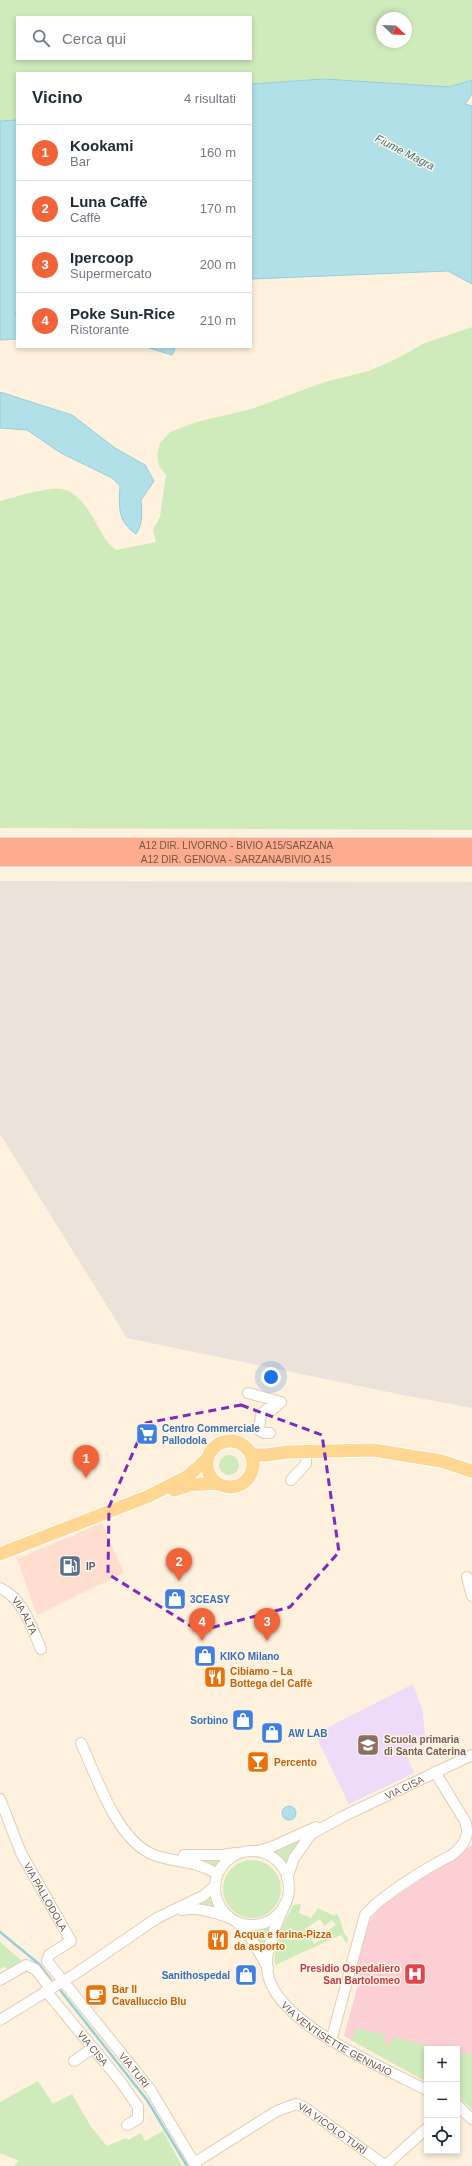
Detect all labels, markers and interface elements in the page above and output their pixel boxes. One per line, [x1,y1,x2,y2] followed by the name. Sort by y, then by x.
[376,12,412,48] north arrow
[16,16,252,60] search box
[30,27,52,49] icon: search
[62,30,126,47] text: Cerca qui
[32,88,83,107] text: Vicino
[184,91,236,106] text: 4 risultati
[373,132,437,172] water label: Fiume Magra
[70,137,133,154] text: Kookami
[41,145,49,160] text: 1
[200,145,236,160] text: 160 m
[70,154,90,169] text: Bar
[70,193,148,210] text: Luna Caffè
[41,201,49,216] text: 2
[200,201,236,216] text: 170 m
[70,210,101,225] text: Caffè
[70,249,133,266] text: Ipercoop
[41,257,49,272] text: 3
[200,257,236,272] text: 200 m
[70,266,152,281] text: Supermercato
[70,305,175,322] text: Poke Sun-Rice
[41,313,49,328] text: 4
[200,313,236,328] text: 210 m
[70,322,129,337] text: Ristorante
[139,840,333,851] street label: A12 DIR. LIVORNO - BIVIO A15/SARZANA
[141,854,332,865] street label: A12 DIR. GENOVA - SARZANA/BIVIO A15
[261,1367,281,1387] your location
[134,1421,160,1447] supermarket icon: Centro Commerciale Pallodola
[162,1423,260,1446] place label: Centro Commerciale Pallodola
[73,1445,99,1478] pin: 1
[166,1548,192,1581] pin: 2
[57,1553,83,1579] fuel station icon: IP
[86,1561,96,1572] place label: IP
[162,1586,188,1612] shop icon: 3CEASY
[190,1594,230,1605] place label: 3CEASY
[10,1595,39,1636] street label: VIA ALTA
[189,1608,215,1641] pin: 4
[254,1608,280,1641] pin: 3
[192,1643,218,1669] shop icon: KIKO Milano
[220,1651,279,1662] place label: KIKO Milano
[202,1664,228,1690] restaurant icon: Cibiamo – La Bottega del Caffè
[230,1666,313,1689] place label: Cibiamo – La Bottega del Caffè
[230,1707,256,1733] shop icon: Sorbino
[190,1715,228,1726] place label: Sorbino
[259,1720,285,1746] shop icon: AW LAB
[288,1728,327,1739] place label: AW LAB
[355,1732,381,1758] school or university icon: Scuola primaria di Santa Caterina
[384,1734,466,1757] place label: Scuola primaria di Santa Caterina
[245,1749,271,1775] bar icon: Percento
[274,1757,317,1768] place label: Percento
[383,1774,426,1802] street label: VIA CISA
[21,1861,69,1933] street label: VIA PALLODOLA
[205,1927,231,1953] restaurant icon: Acqua e farina-Pizza da asporto
[234,1929,332,1952] place label: Acqua e farina-Pizza da asporto
[402,1961,428,1987] hospital icon: Presidio Ospedaliero San Bartolomeo
[233,1962,259,1988] shop icon: Sanithospedal
[300,1963,400,1986] place label: Presidio Ospedaliero San Bartolomeo
[162,1970,230,1981] place label: Sanithospedal
[83,1982,109,2008] cafe icon: Bar Il Cavalluccio Blu
[112,1984,186,2007] place label: Bar Il Cavalluccio Blu
[279,1999,394,2078] street label: VIA VENTISETTE GENNAIO
[75,2029,110,2068] street label: VIA CISA
[424,2046,460,2154] map controls
[424,2046,460,2082] button: +
[117,2050,151,2090] street label: VIA TURI
[424,2082,460,2118] button: −
[296,2100,370,2157] street label: VIA VICOLO TURÌ
[424,2118,460,2154] button: locate

